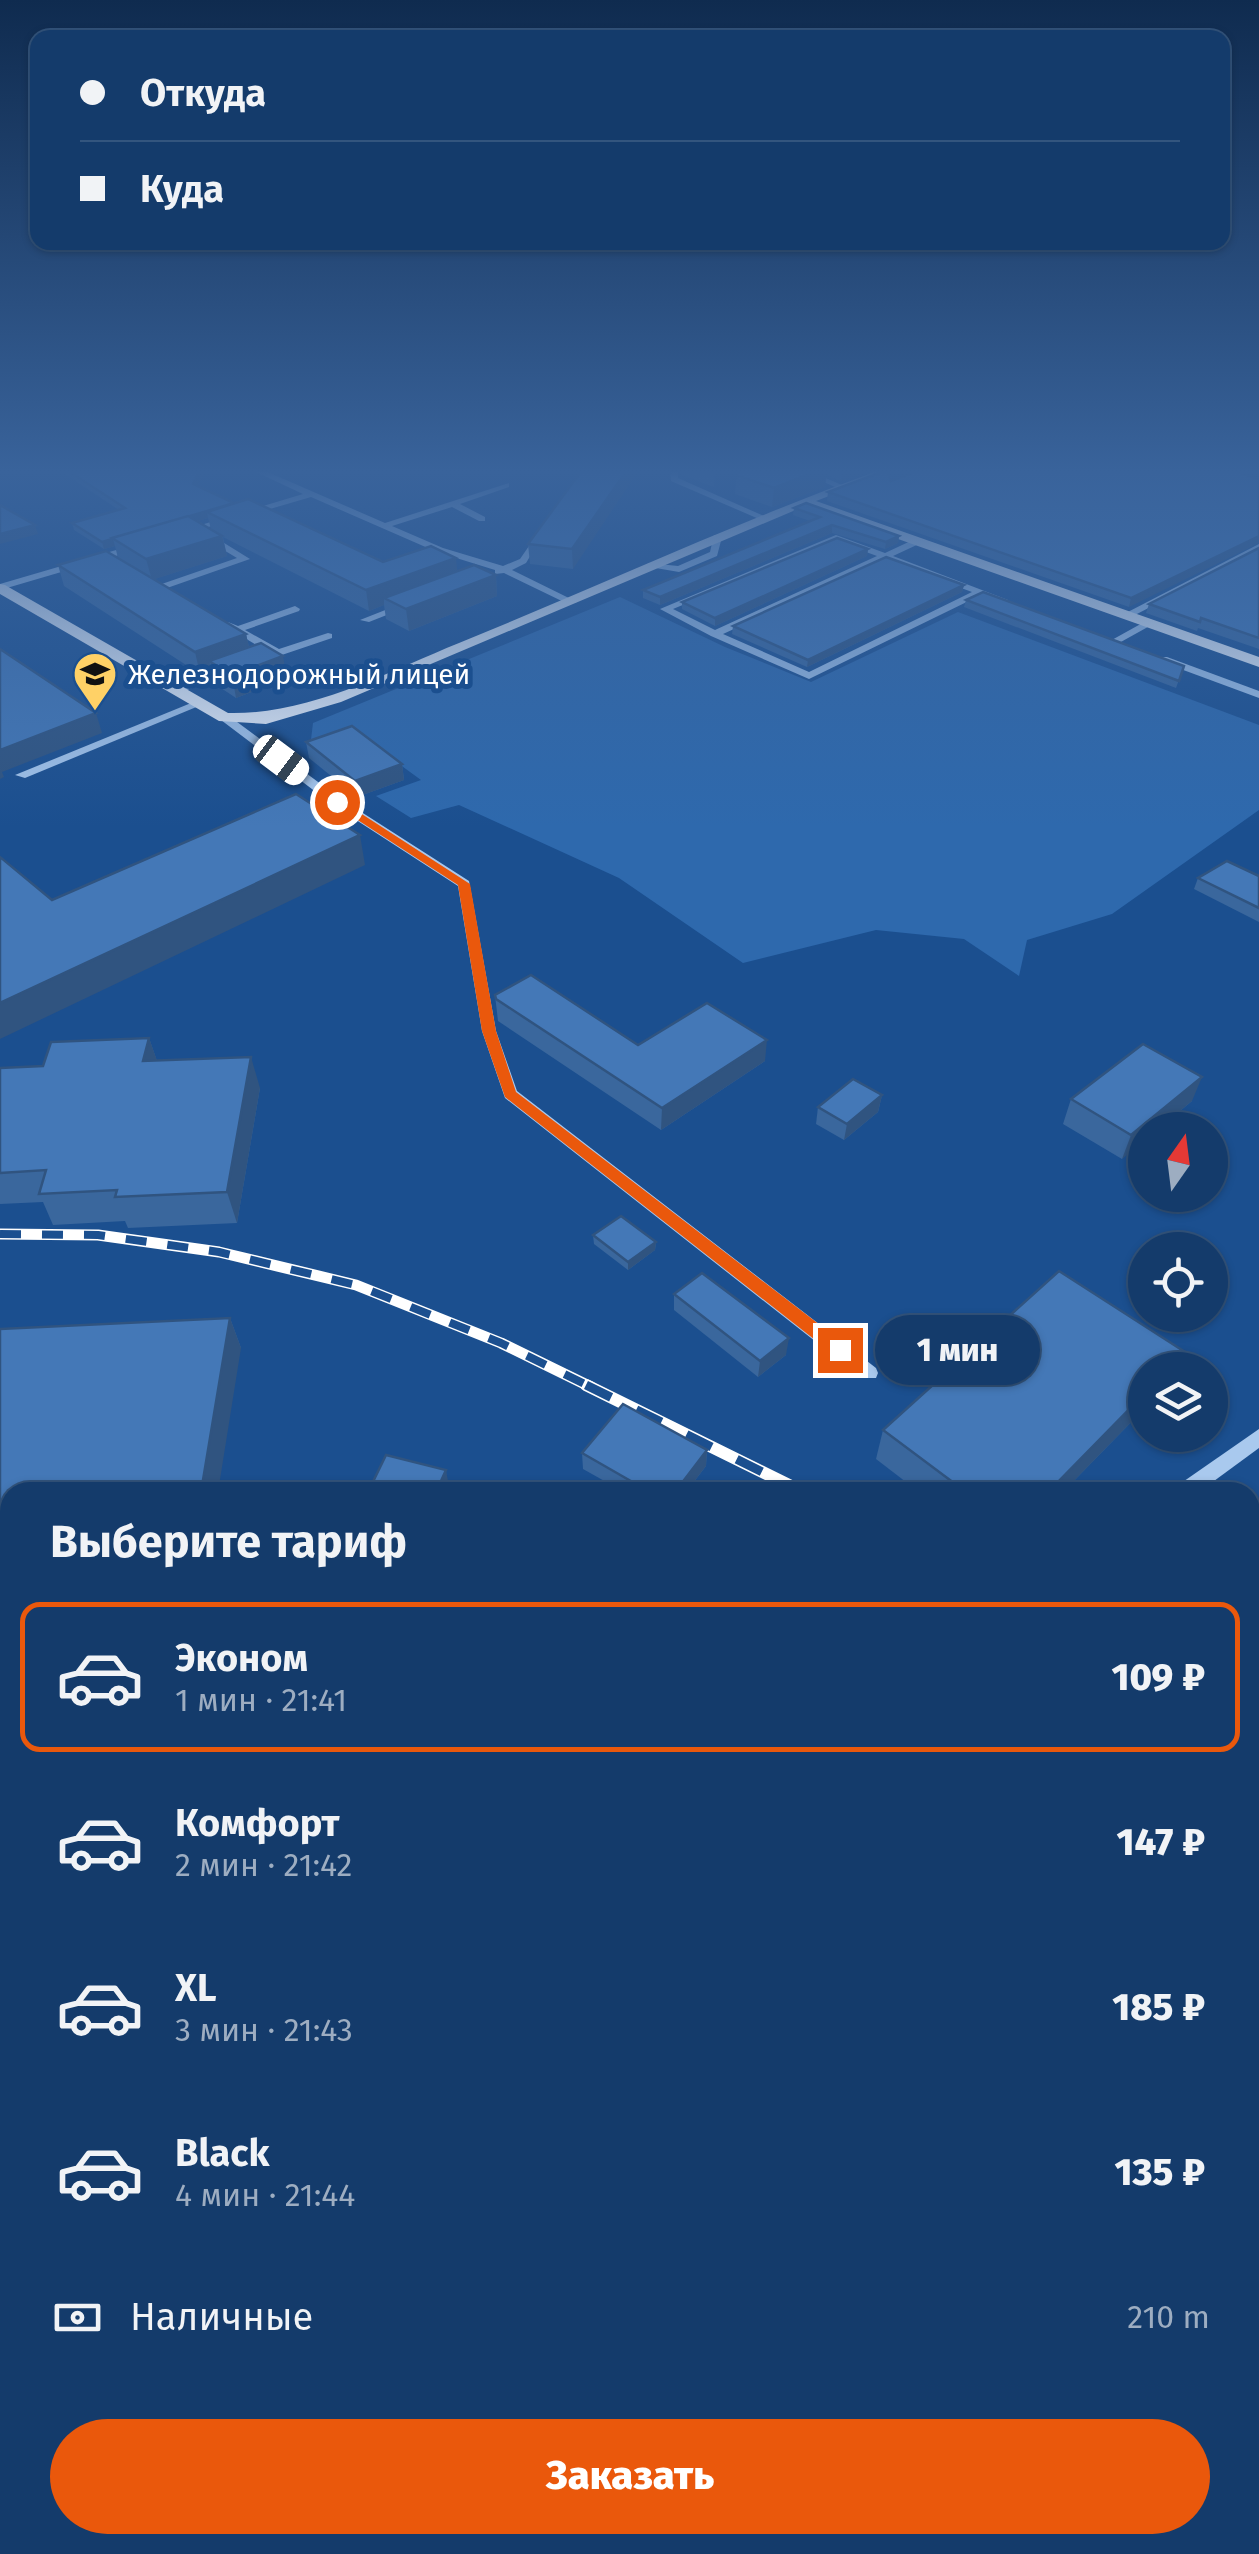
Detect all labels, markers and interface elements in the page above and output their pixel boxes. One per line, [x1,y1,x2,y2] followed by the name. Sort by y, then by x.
[140,70,266,116] text: Откуда
[140,166,224,212] text: Куда
[72,651,118,712] school or university icon: Железнодорожный лицей
[128,658,470,691] place label: Железнодорожный лицей
[248,730,314,790] car
[315,780,360,825] route start
[1128,1112,1228,1212] north arrow
[1128,1112,1228,1452] map controls
[1128,1232,1228,1332] button: locate
[875,1315,1040,1385] callout: 1 мин
[818,1328,863,1373] route end
[917,1331,998,1369] text: 1 мин
[1128,1352,1228,1452] button: layers
[50,1515,407,1569] text: Выберите тариф
[55,1632,145,1722] icon: car
[175,1635,308,1681] text: Эконом
[1111,1654,1205,1700] text: 109 ₽
[175,1681,347,1719] text: 1 мин · 21:41
[55,1797,145,1887] icon: car
[175,1800,339,1846] text: Комфорт
[1117,1819,1205,1865] text: 147 ₽
[175,1846,352,1884] text: 2 мин · 21:42
[55,1962,145,2052] icon: car
[175,1965,217,2011] text: XL
[1112,1984,1205,2030] text: 185 ₽
[175,2011,353,2049] text: 3 мин · 21:43
[55,2127,145,2217] icon: car
[175,2130,270,2176] text: Black
[1115,2149,1205,2195] text: 135 ₽
[175,2176,355,2214] text: 4 мин · 21:44
[50,2290,105,2345] icon: cash
[130,2294,313,2340] text: Наличные
[1127,2298,1210,2336] text: 210 m
[50,2419,1210,2534] button: Заказать

